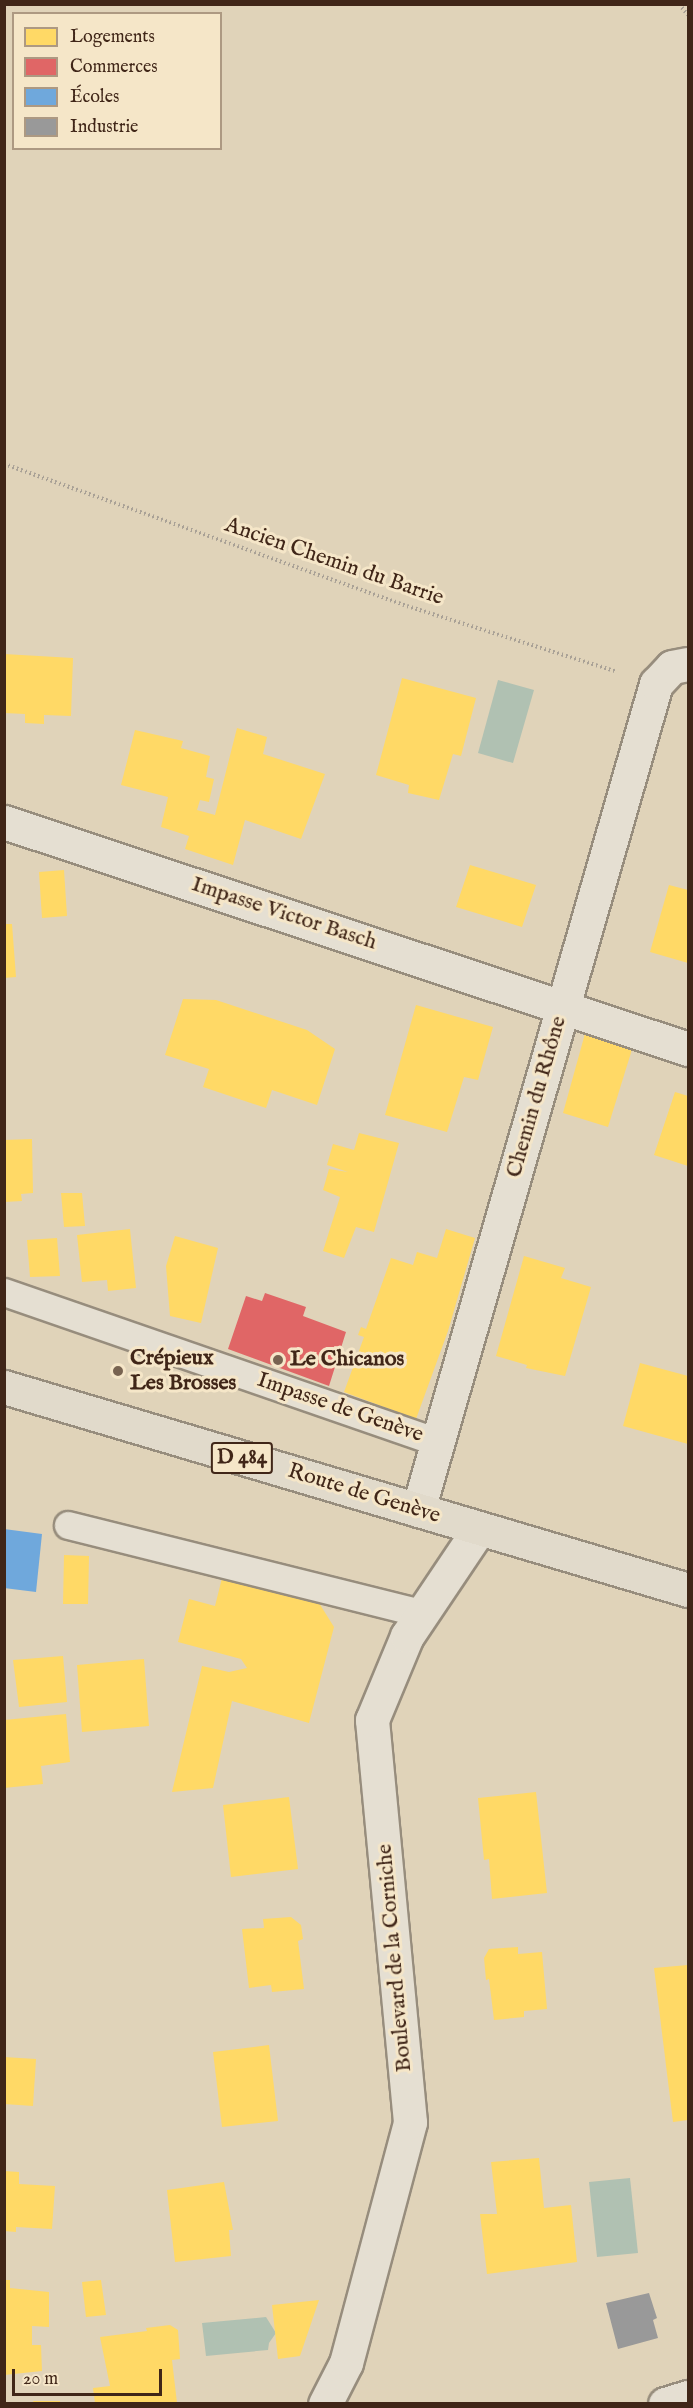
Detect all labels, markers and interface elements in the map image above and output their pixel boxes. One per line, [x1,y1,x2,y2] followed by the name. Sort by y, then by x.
[12,12,222,150] legend
[70,26,155,49] text: Logements
[70,56,158,79] text: Commerces
[70,86,119,109] text: Écoles
[70,116,138,139] text: Industrie
[221,512,447,612] street label: Ancien Chemin du Barrie
[188,872,380,956] street label: Impasse Victor Basch
[501,1013,573,1181] street label: Chemin du Rhône
[130,1345,236,1396] place label: Crépieux Les Brosses
[290,1347,404,1373] place label: Le Chicanos
[271,1353,285,1367] marker: Le Chicanos
[111,1364,125,1378] marker: Crépieux Les Brosses
[253,1367,427,1449] street label: Impasse de Genève
[210,1440,274,1476] road number: D 484
[285,1458,443,1530] street label: Route de Genève
[372,1843,418,2073] street label: Boulevard de la Corniche
[15,2357,165,2395] scale bar
[23,2368,58,2391] text: 20 m

